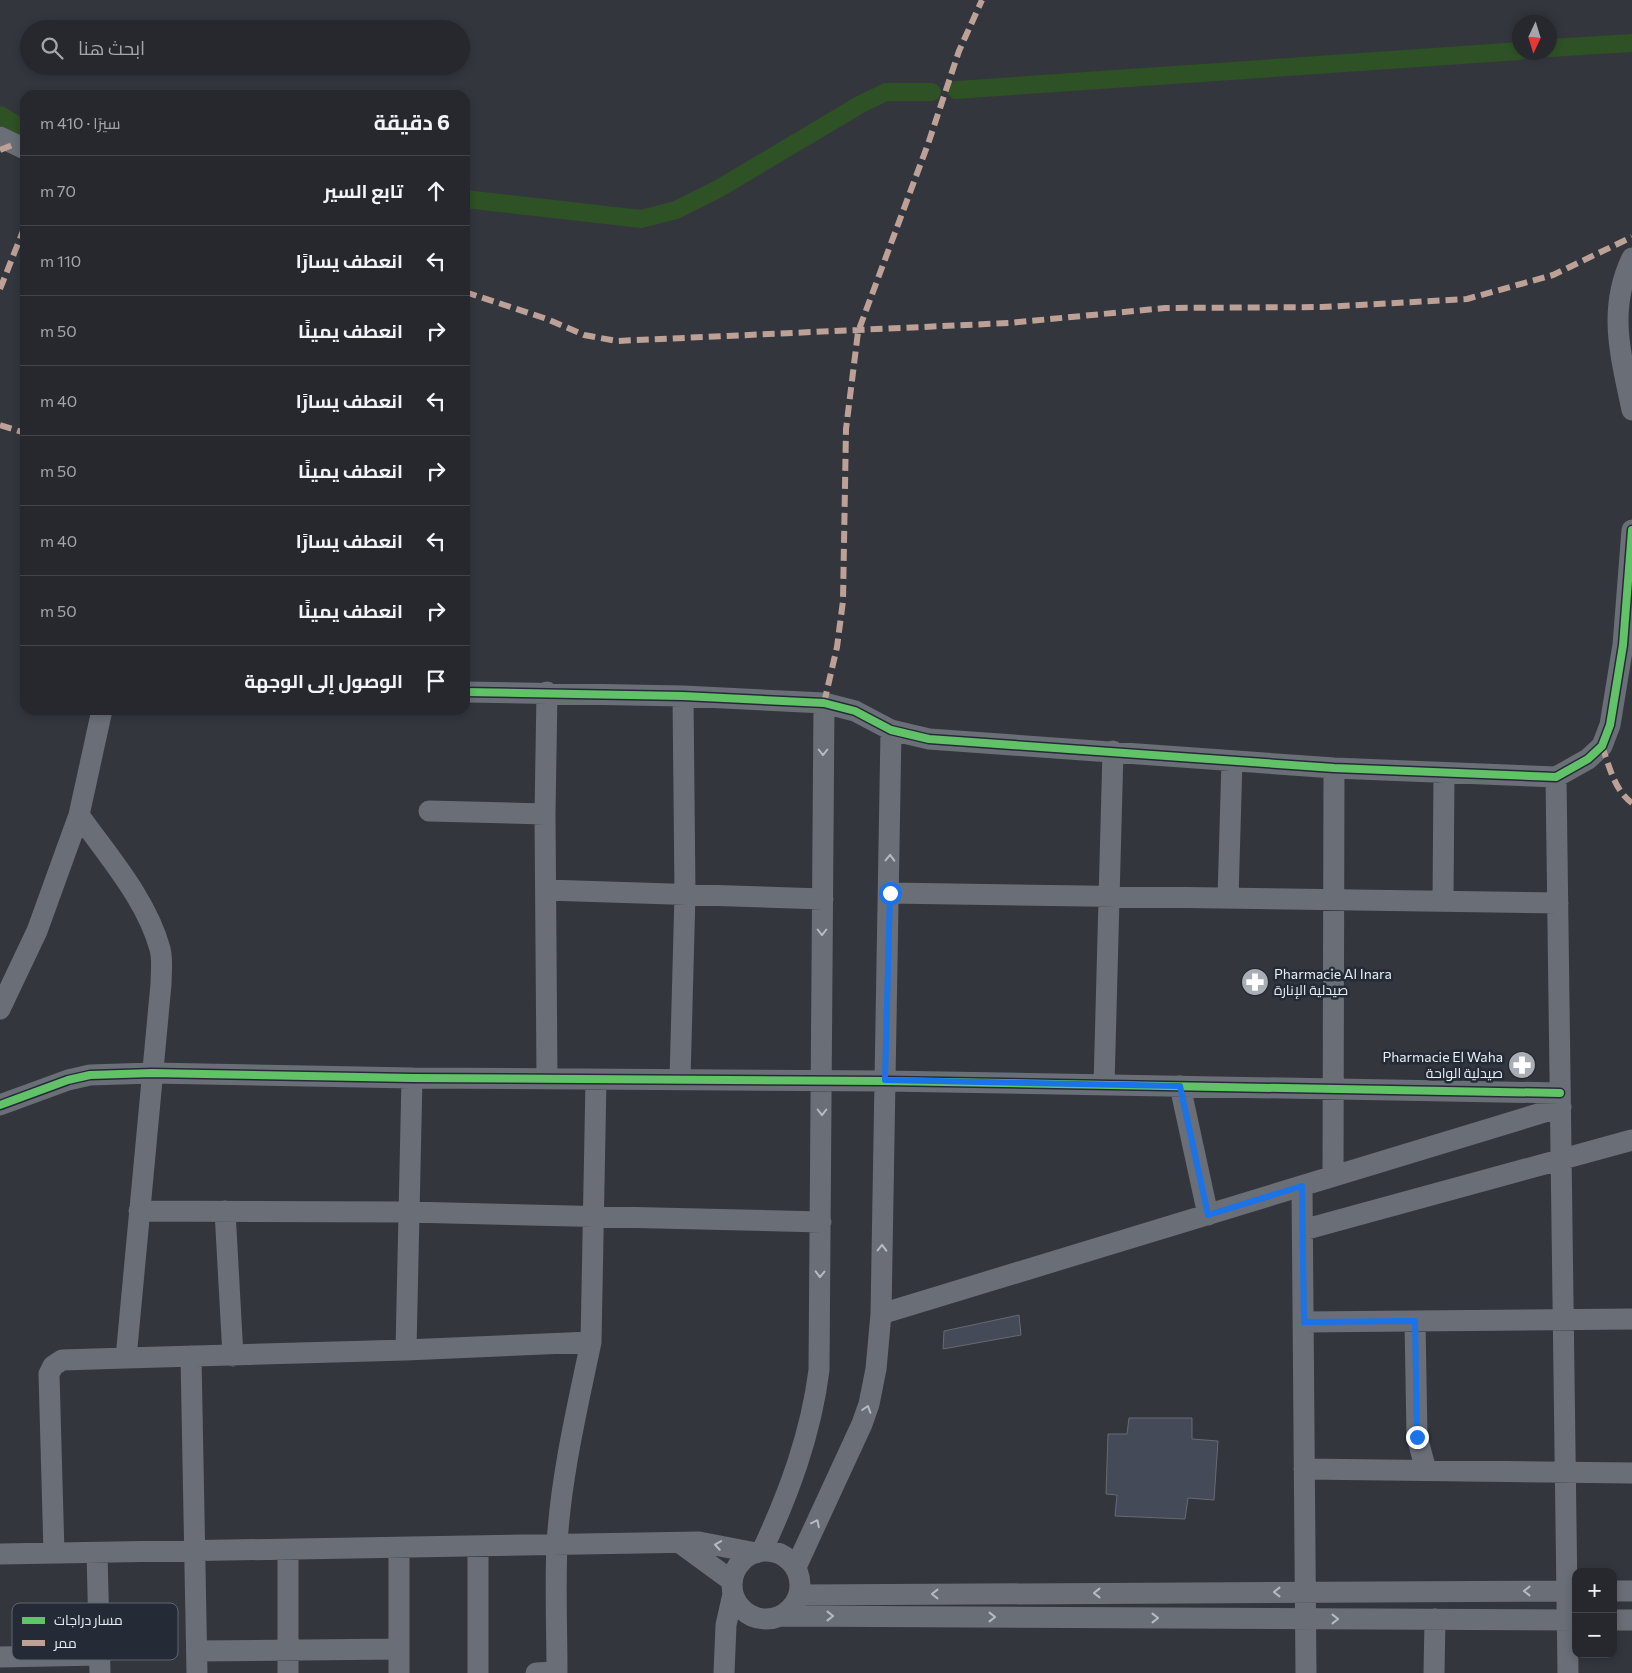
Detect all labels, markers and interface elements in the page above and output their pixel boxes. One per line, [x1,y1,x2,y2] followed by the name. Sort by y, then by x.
[1512,15,1557,60] north arrow
[20,20,470,75] search box
[38,34,66,62] icon: search
[78,36,145,59] text: ابحث هنا
[374,109,450,134] text: 6 دقيقة
[40,113,120,132] text: سيرًا · 410 m
[422,177,450,205] icon: ahead
[324,179,403,202] text: تابع السير
[40,181,76,200] text: 70 m
[422,247,450,275] icon: left
[296,249,403,272] text: انعطف يسارًا
[40,251,81,270] text: 110 m
[422,317,450,345] icon: right
[298,319,403,342] text: انعطف يمينًا
[40,321,77,340] text: 50 m
[422,387,450,415] icon: left
[296,389,403,412] text: انعطف يسارًا
[40,391,77,410] text: 40 m
[422,457,450,485] icon: right
[298,459,403,482] text: انعطف يمينًا
[40,461,77,480] text: 50 m
[422,527,450,555] icon: left
[296,529,403,552] text: انعطف يسارًا
[40,531,77,550] text: 40 m
[422,597,450,625] icon: right
[298,599,403,622] text: انعطف يمينًا
[40,601,77,620] text: 50 m
[422,667,450,695] icon: arrive
[244,669,403,692] text: الوصول إلى الوجهة
[818,748,828,756] one-way arrow
[885,853,895,861] one-way arrow
[879,882,902,905] route start
[817,928,827,936] one-way arrow
[1274,965,1392,999] place label: Pharmacie Al Inara صيدلية الإنارة
[1240,967,1270,997] pharmacy icon: Pharmacie Al Inara صيدلية الإنارة
[1382,1048,1503,1081] place label: Pharmacie El Waha صيدلية الواحة
[1507,1050,1537,1080] pharmacy icon: Pharmacie El Waha صيدلية الواحة
[817,1108,827,1116] one-way arrow
[877,1243,887,1251] one-way arrow
[815,1271,825,1279] one-way arrow
[861,1405,871,1413] one-way arrow
[1406,1426,1429,1449] route end
[810,1519,820,1528] one-way arrow
[714,1540,723,1550] one-way arrow
[1572,1568,1617,1658] map controls
[1572,1568,1617,1613] button: +
[1523,1586,1530,1596] one-way arrow
[1273,1587,1281,1598] one-way arrow
[1093,1588,1101,1599] one-way arrow
[930,1589,938,1599] one-way arrow
[12,1603,178,1660] legend
[54,1611,123,1628] text: مسار دراجات
[826,1611,834,1622] one-way arrow
[988,1612,996,1622] one-way arrow
[1151,1613,1159,1623] one-way arrow
[1572,1613,1617,1658] button: −
[1331,1614,1339,1624] one-way arrow
[53,1634,77,1651] text: ممر

